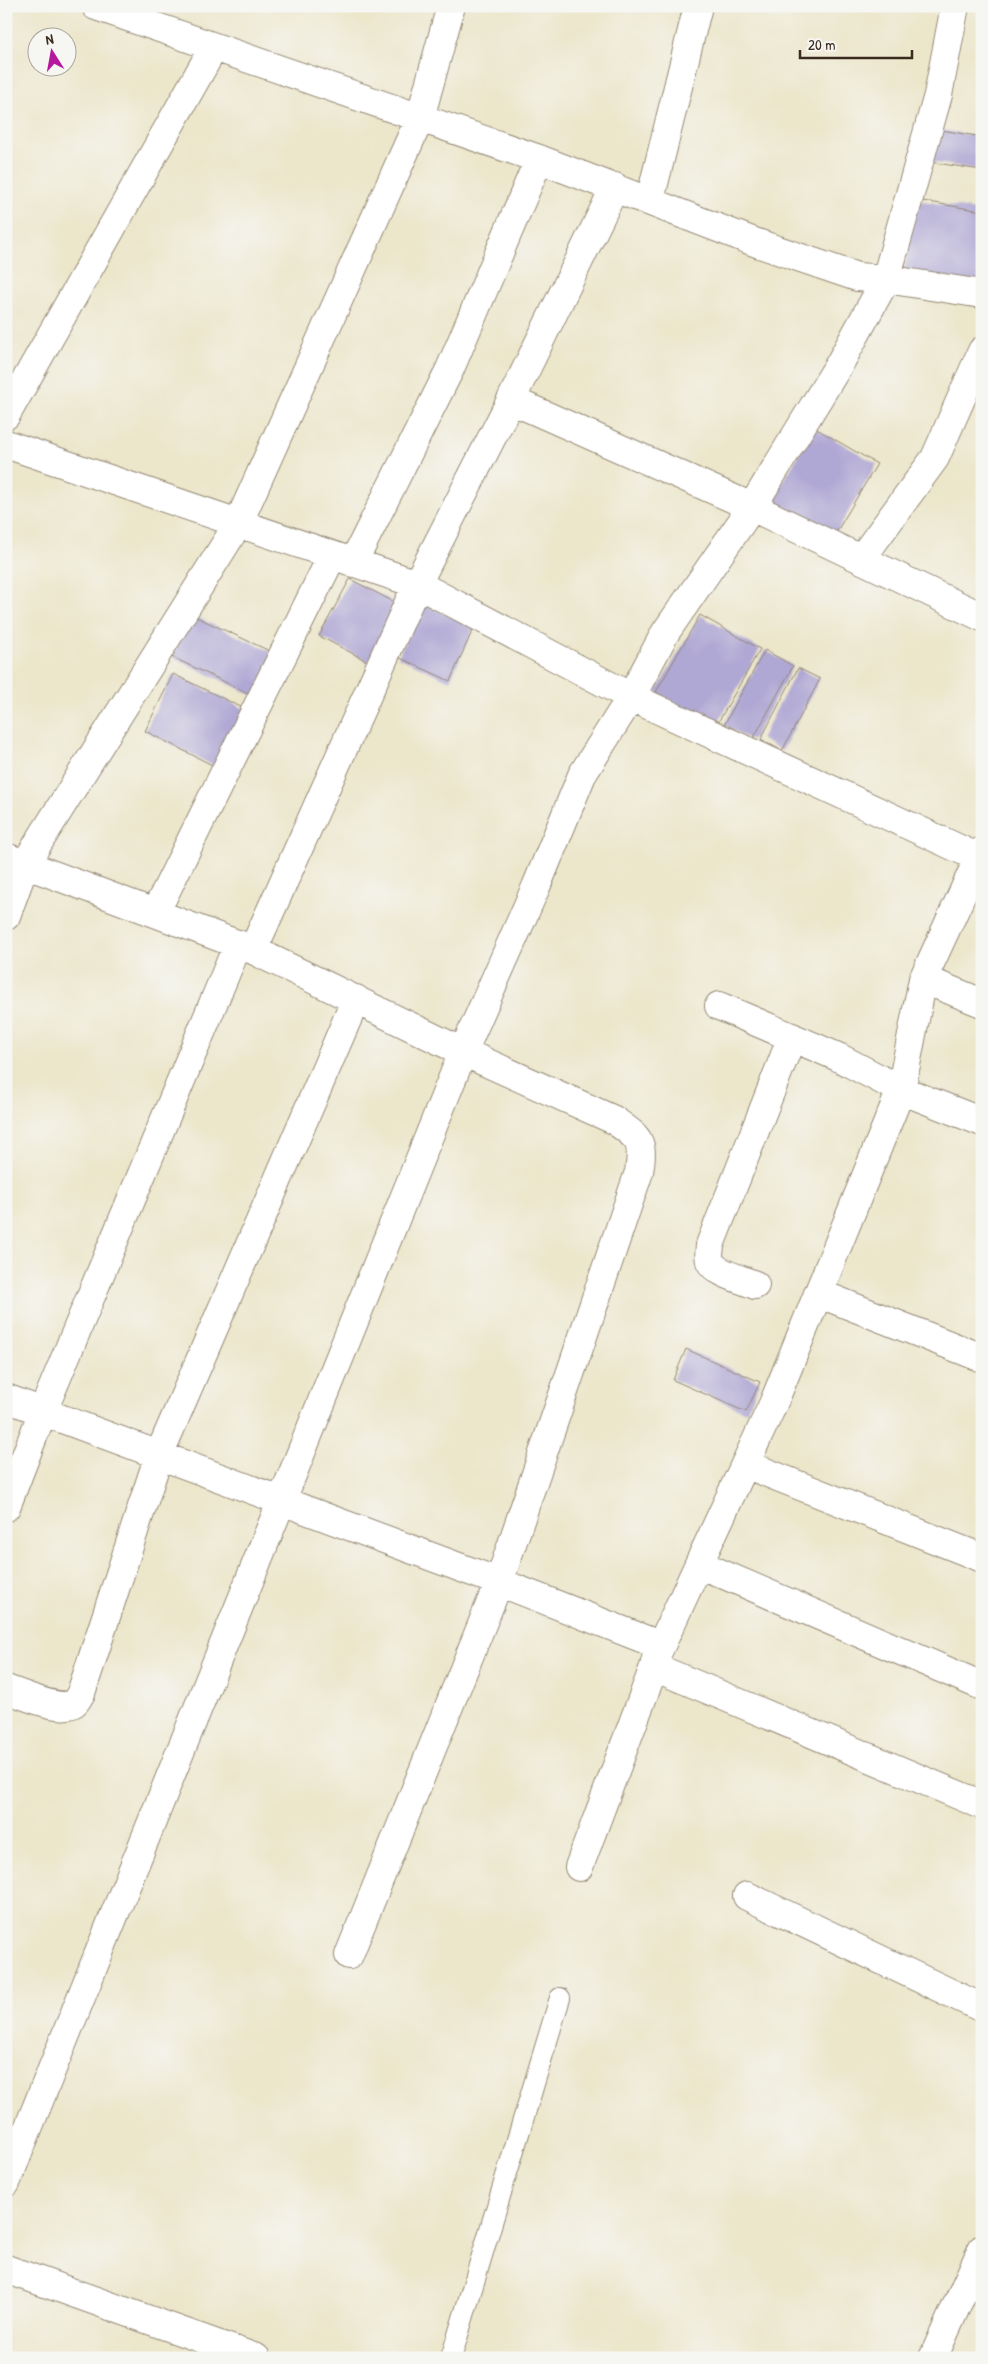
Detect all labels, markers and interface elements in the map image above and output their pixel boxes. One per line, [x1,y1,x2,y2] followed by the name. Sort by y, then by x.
[28,28,78,78] north arrow
[800,28,913,60] scale bar
[44,29,55,49] text: N
[808,34,835,55] text: 20 m

